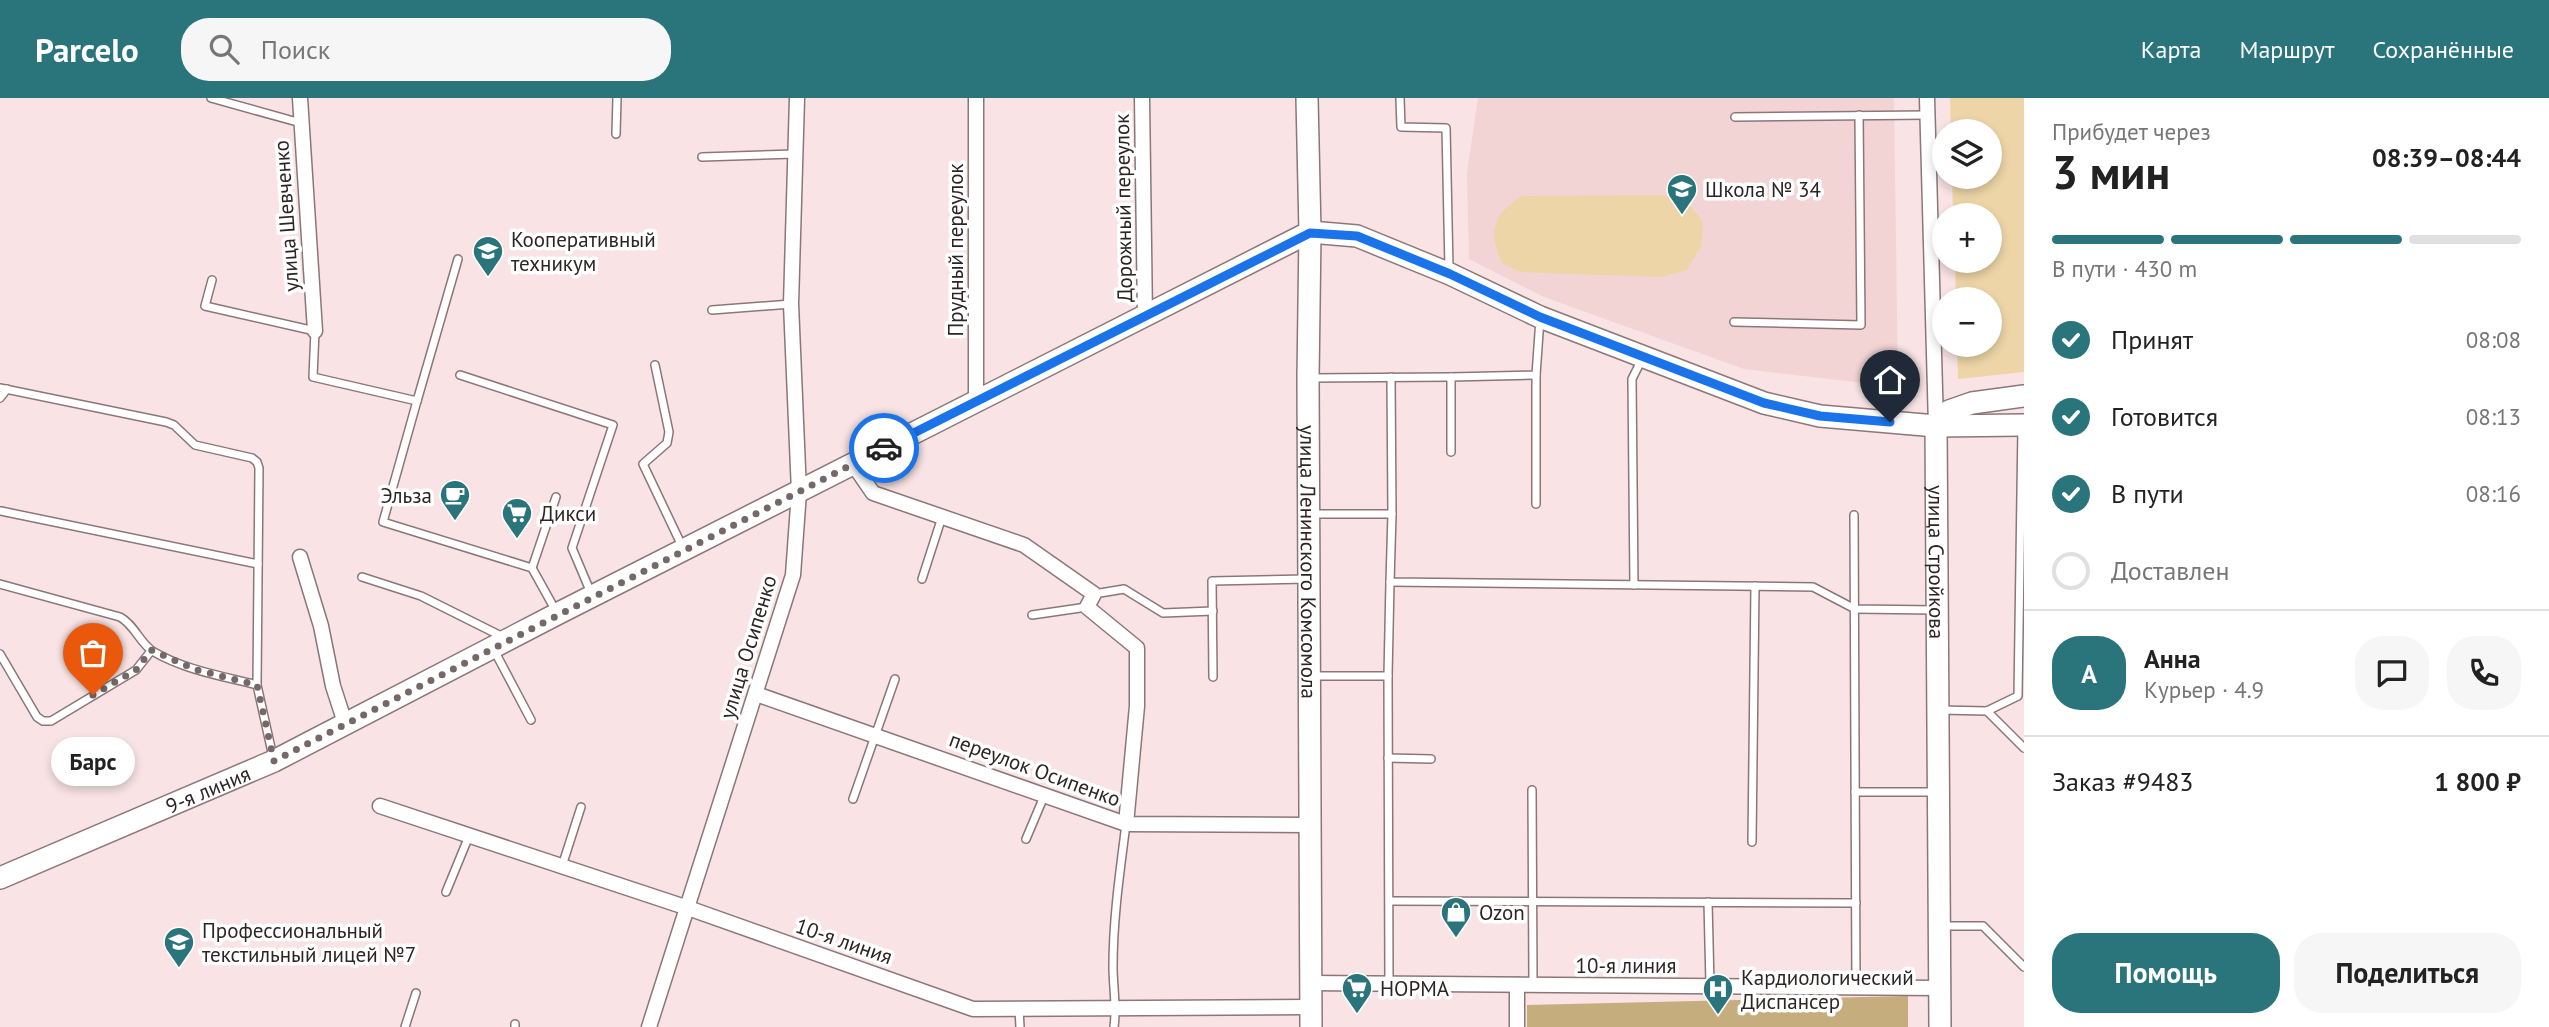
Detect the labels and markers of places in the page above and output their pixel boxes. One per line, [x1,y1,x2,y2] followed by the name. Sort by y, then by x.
[1665,172,1699,216] school or university icon: Школа № 34
[1705,176,1821,203] place label: Школа № 34
[511,226,656,277] place label: Кооперативный техникум
[471,234,505,278] school or university icon: Кооперативный техникум
[1860,350,1920,422] pin
[438,478,472,522] cafe icon: Эльза
[381,482,432,509] place label: Эльза
[500,496,534,540] supermarket icon: Дикси
[540,500,596,527] place label: Дикси
[63,623,123,695] pin
[51,737,135,786] callout: Барс
[1439,895,1473,939] shop icon: Ozon
[1479,899,1525,926] place label: Ozon
[202,917,416,968] place label: Профессиональный текстильный лицей №7
[162,925,196,969] school or university icon: Профессиональный текстильный лицей №7
[1741,964,1914,1015] place label: Кардиологический Диспансер
[1340,971,1374,1015] supermarket icon: НОРМА
[1701,972,1735,1016] hospital icon: Кардиологический Диспансер
[1380,975,1450,1002] place label: НОРМА

